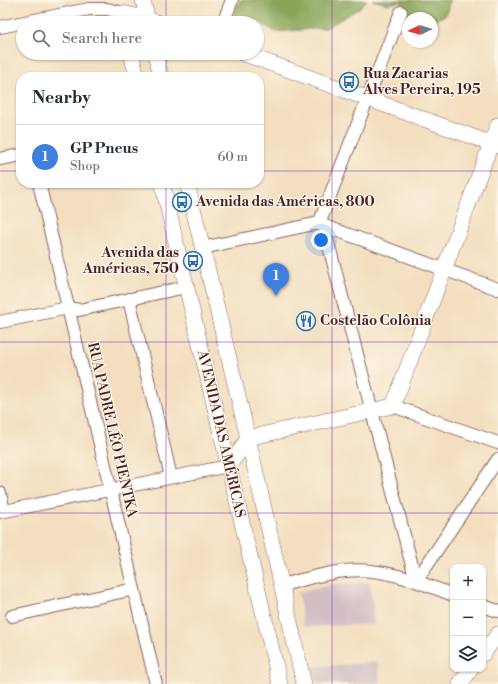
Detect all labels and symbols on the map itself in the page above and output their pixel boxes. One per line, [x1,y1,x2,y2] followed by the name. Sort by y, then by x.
[402,12,438,48] north arrow
[362,65,481,99] place label: Rua Zacarias Alves Pereira, 195
[338,71,360,93] bus stop icon: Rua Zacarias Alves Pereira, 195
[171,191,193,213] bus stop icon: Avenida das Américas, 800
[195,193,375,211] place label: Avenida das Américas, 800
[311,230,331,250] your location
[82,244,179,278] place label: Avenida das Américas, 750
[182,250,204,272] bus stop icon: Avenida das Américas, 750
[263,263,289,296] pin: 1
[295,310,317,332] restaurant icon: Costelão Colônia
[320,312,432,330] place label: Costelão Colônia
[83,340,143,520] street label: RUA PADRE LÉO PIENTKA
[193,347,251,519] street label: AVENIDA DAS AMÉRICAS

